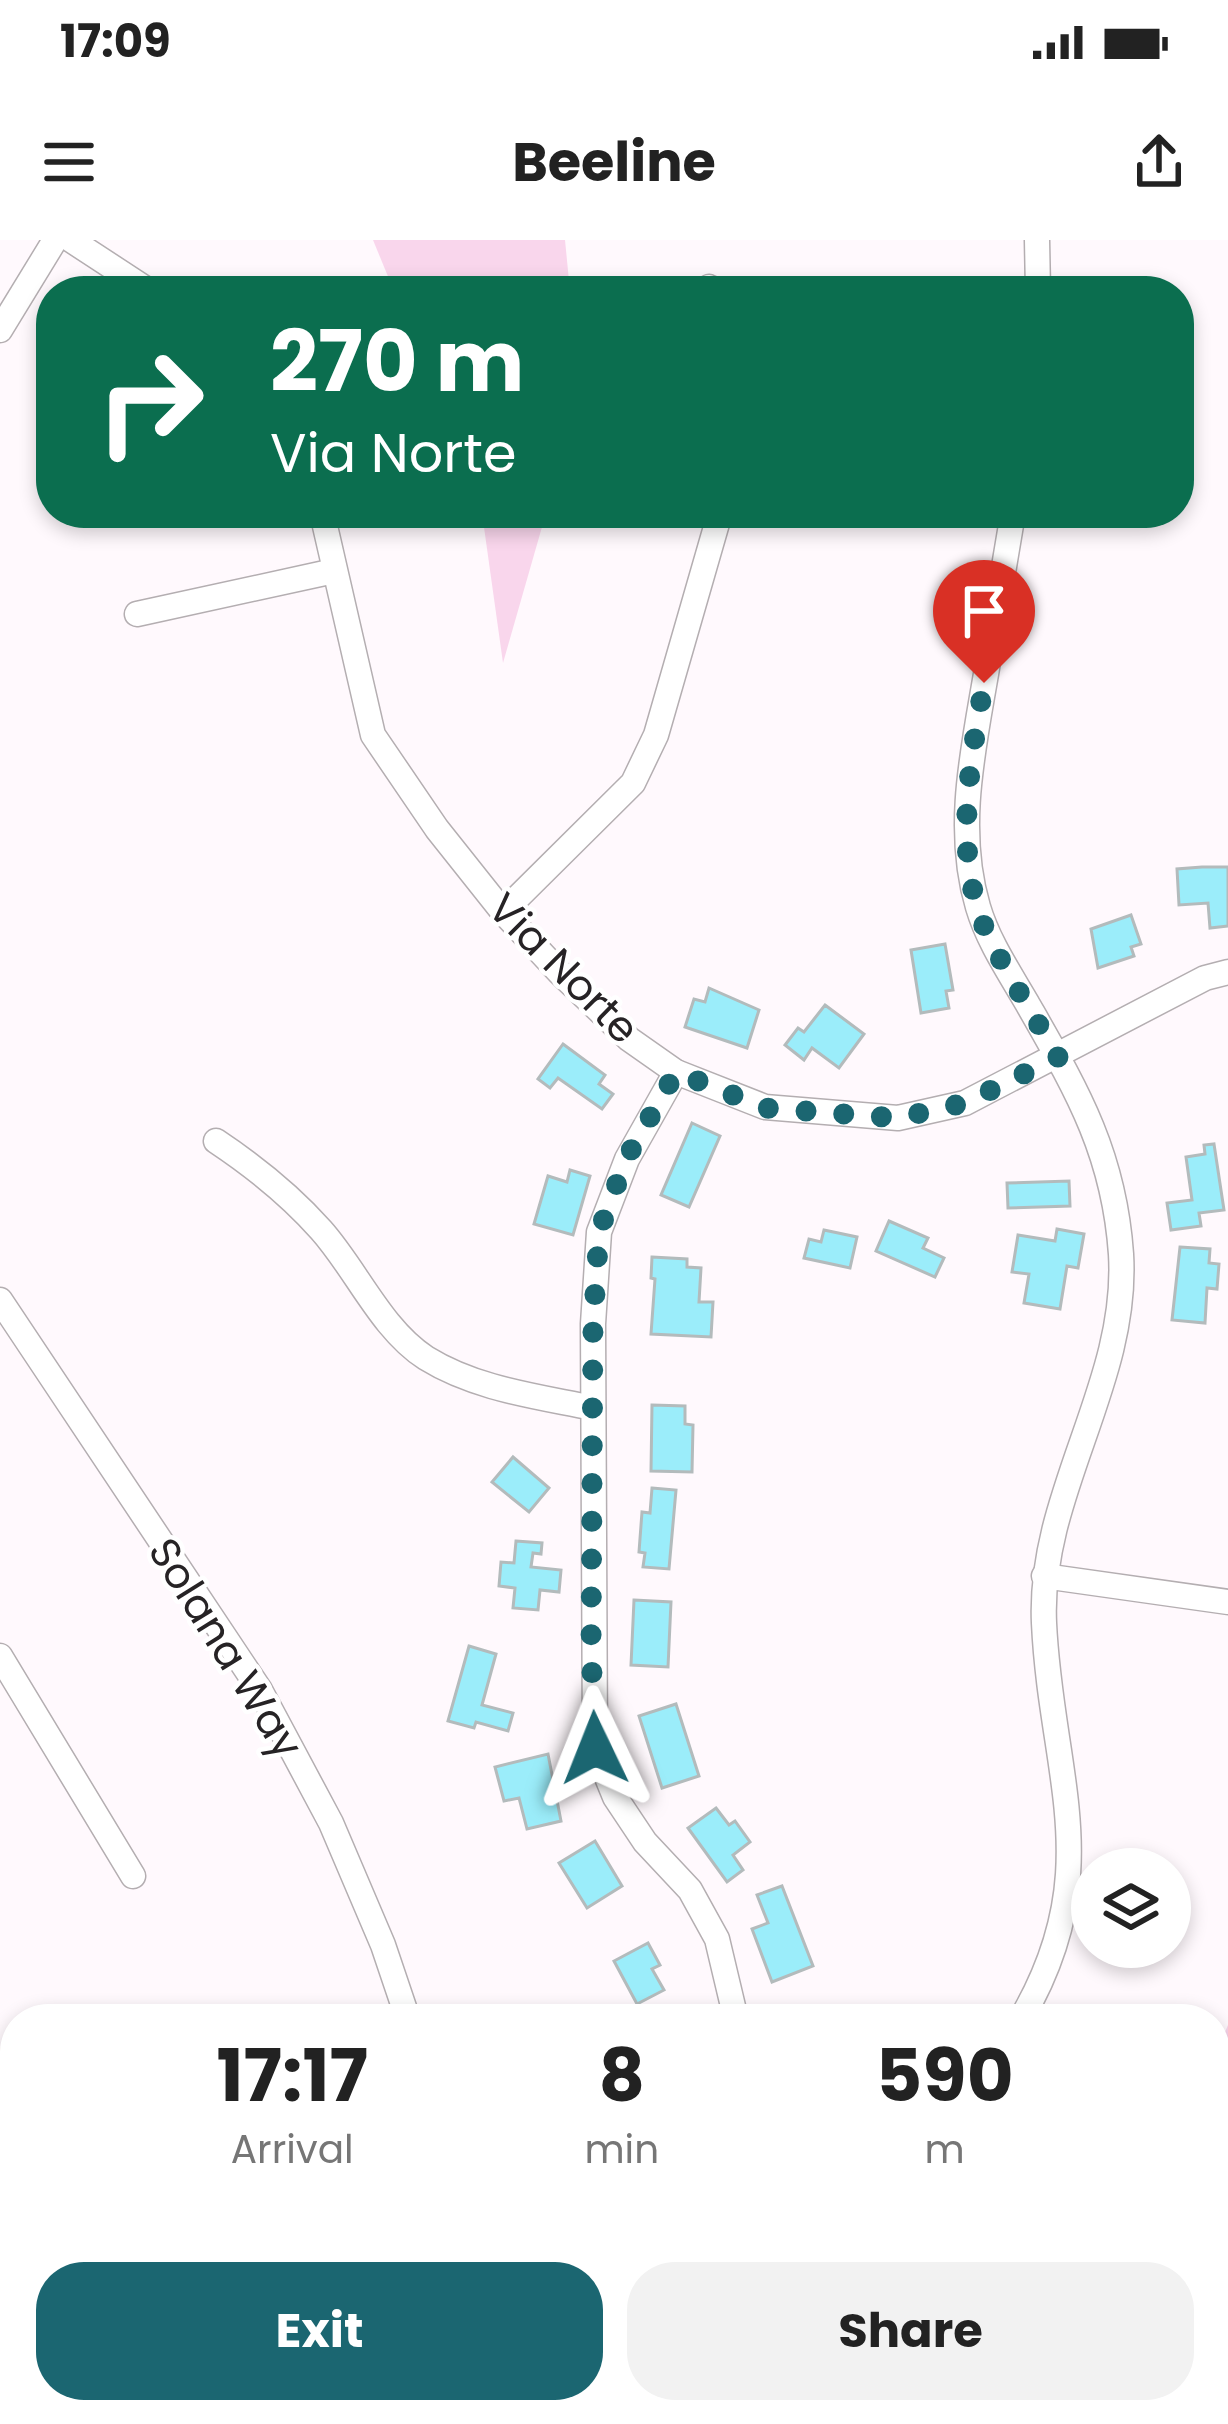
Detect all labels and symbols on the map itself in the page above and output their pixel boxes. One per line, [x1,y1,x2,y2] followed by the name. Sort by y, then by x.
[933,560,1035,683] pin
[475,880,652,1057] street label: Via Norte
[134,1527,317,1770] street label: Solana Way
[532,1685,658,1811] position arrow

